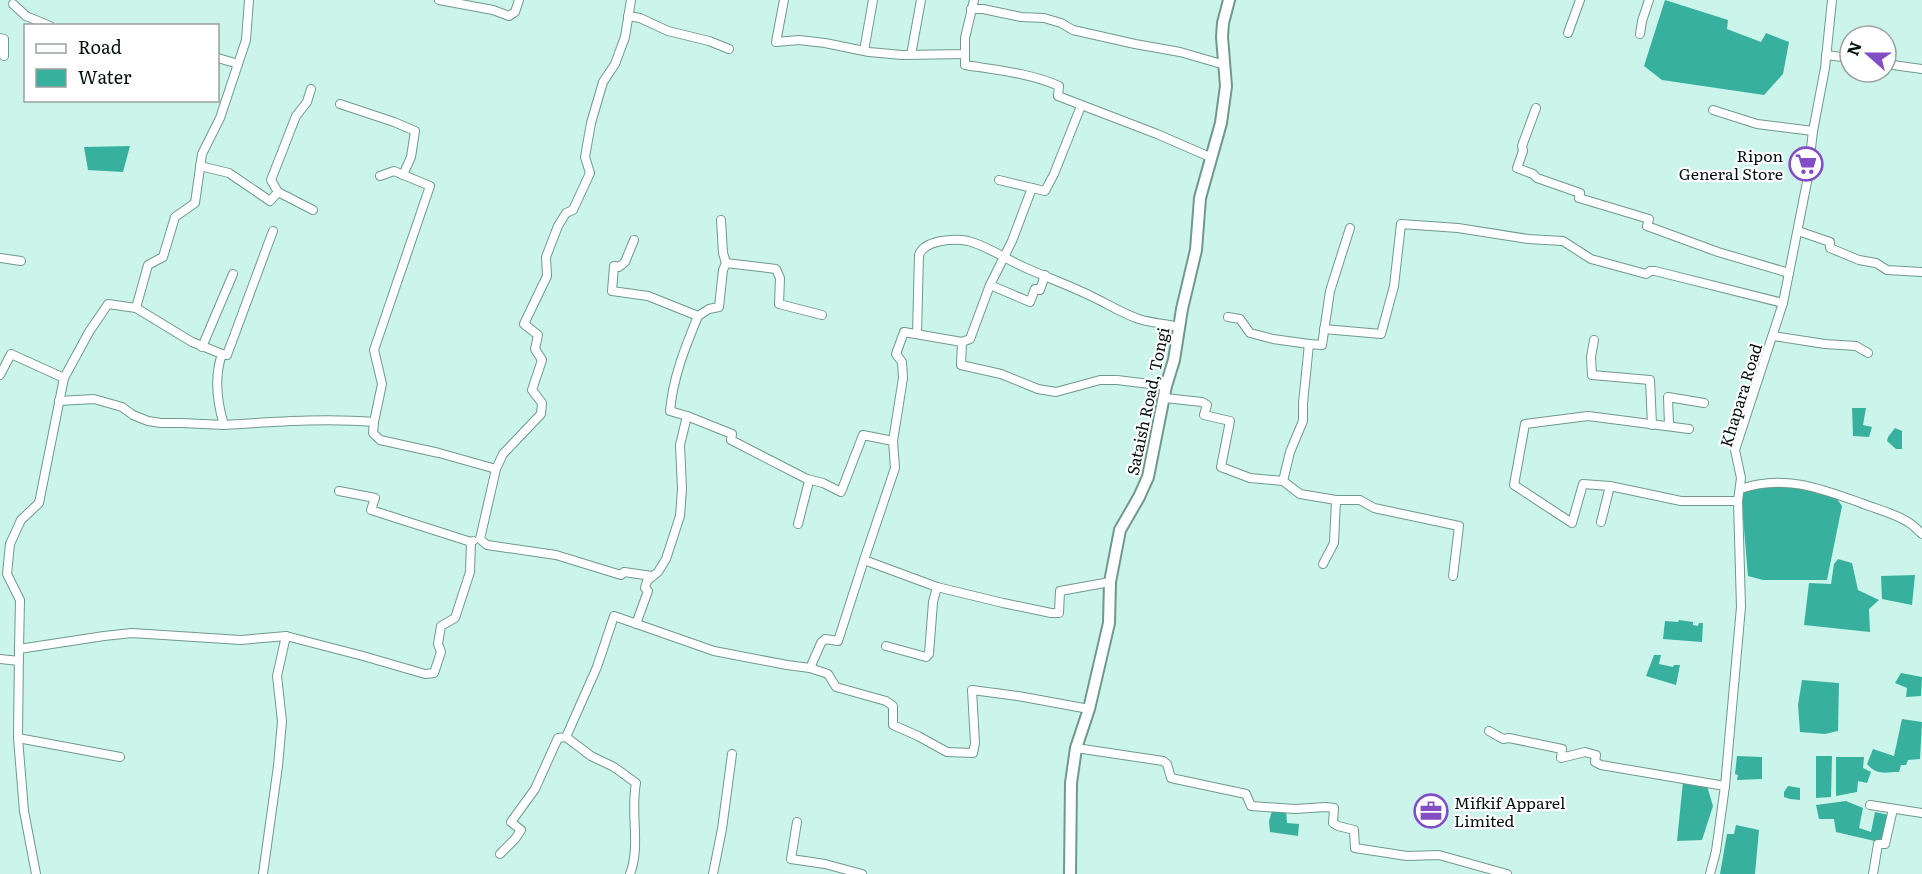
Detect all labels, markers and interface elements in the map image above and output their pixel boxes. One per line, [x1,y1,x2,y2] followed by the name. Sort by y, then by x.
[24,24,219,102] legend
[1838,24,1898,84] north arrow
[78,33,122,60] text: Road
[1839,38,1867,59] text: N
[78,63,132,90] text: Water
[1679,143,1783,185] place label: Ripon General Store
[1788,146,1824,182] supermarket icon: Ripon General Store
[1120,325,1174,477] street label: Sataish Road, Tongi
[1713,340,1767,450] street label: Khapara Road
[1454,790,1565,832] place label: Mifkif Apparel Limited
[1413,793,1449,829] office icon: Mifkif Apparel Limited

